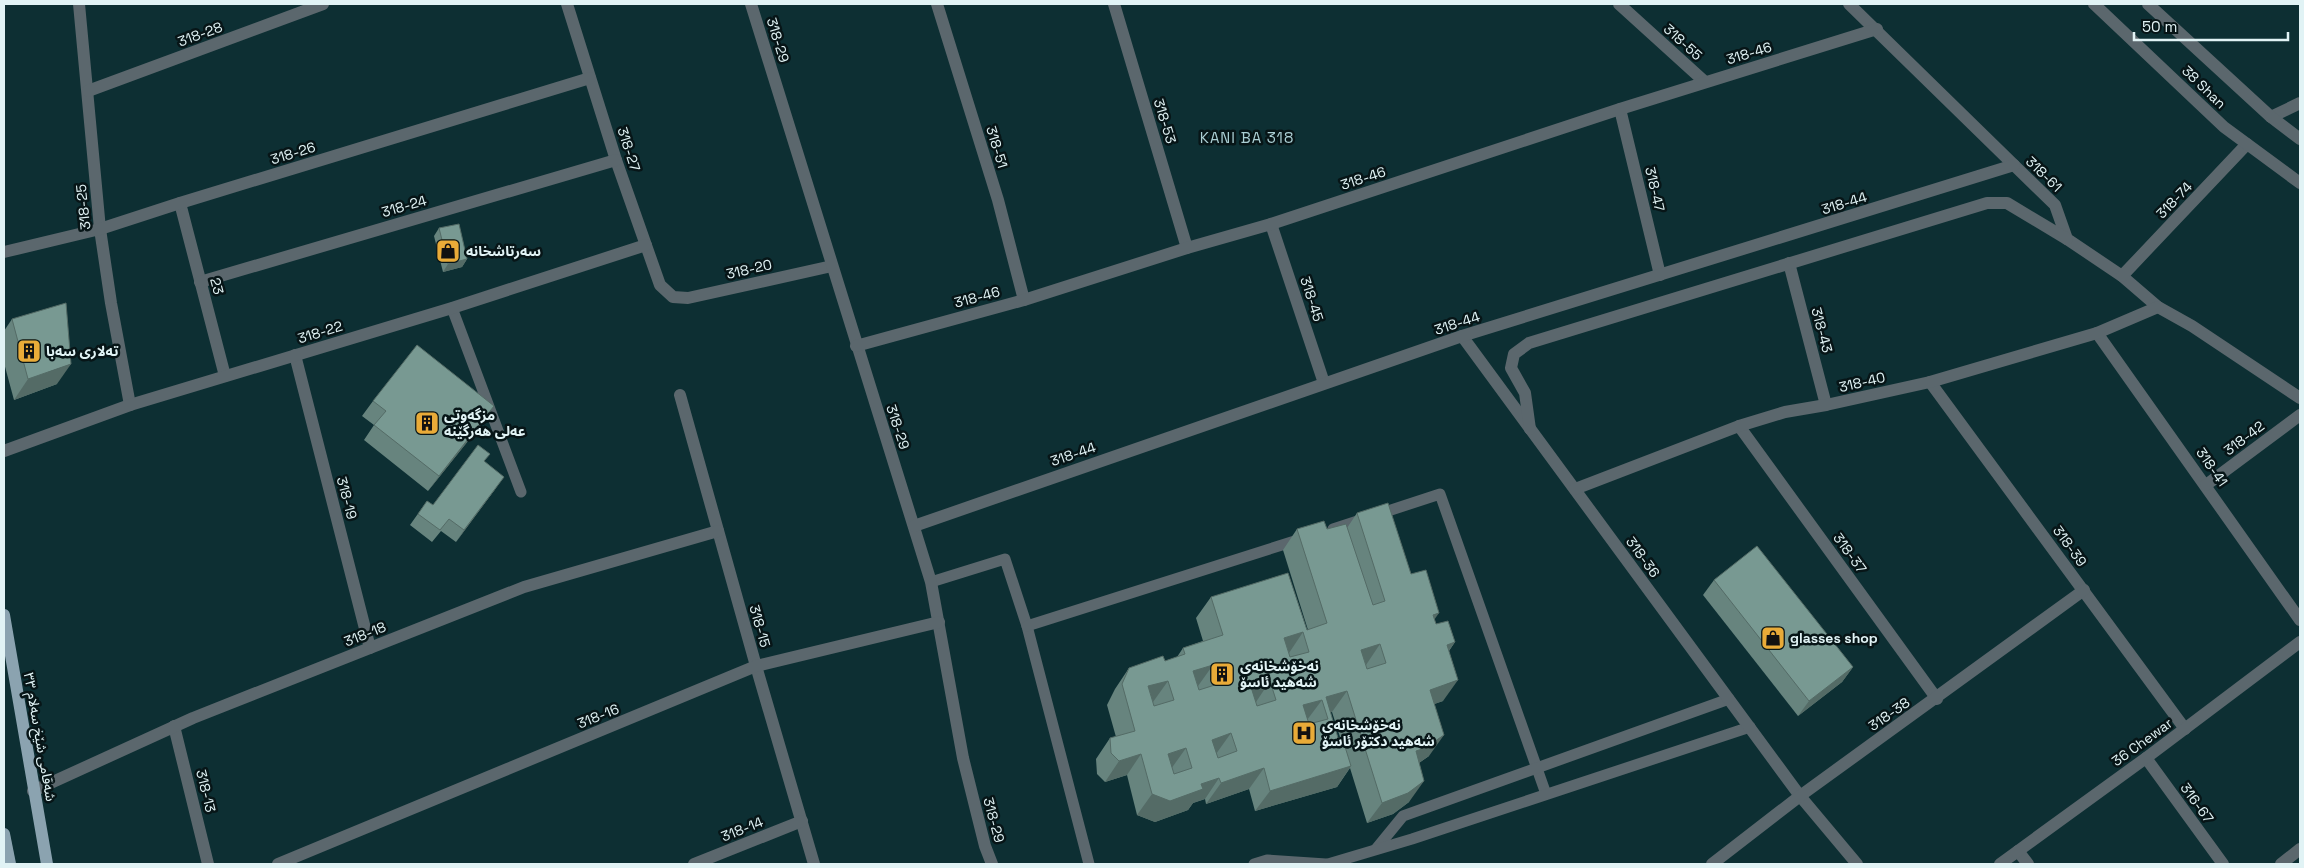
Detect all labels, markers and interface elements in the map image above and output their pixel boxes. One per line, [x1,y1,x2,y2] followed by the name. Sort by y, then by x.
[2134,10,2288,42] scale bar
[763,15,793,65] street label: 318-29
[2142,17,2177,36] text: 50 m
[175,18,225,50] street label: 318-28
[1660,20,1706,64] street label: 318-55
[1724,38,1774,68] street label: 318-46
[2178,62,2230,112] street label: 38 Shan
[1150,96,1180,146] street label: 318-53
[982,124,1012,170] street label: 318-51
[613,125,645,173] street label: 318-27
[1200,128,1294,147] district label: KANI BA 318
[268,138,318,168] street label: 318-26
[2022,152,2066,196] street label: 318-61
[1338,162,1388,194] street label: 318-46
[1641,165,1669,213] street label: 318-47
[2152,178,2196,222] street label: 318-74
[72,183,94,231] street label: 318-25
[1819,187,1869,218] street label: 318-44
[379,191,429,221] street label: 318-24
[435,238,461,264] shop icon: سەرتاشخانە
[466,242,541,260] place label: سەرتاشخانە
[724,255,774,283] street label: 318-20
[1296,274,1328,324] street label: 318-45
[206,276,228,296] street label: 23
[952,282,1002,312] street label: 318-46
[1807,305,1837,355] street label: 318-43
[1432,307,1482,339] street label: 318-44
[295,317,345,347] street label: 318-22
[16,338,42,364] building icon: تەلاری سەبا
[46,342,118,360] place label: تەلاری سەبا
[1837,368,1887,396] street label: 318-40
[882,402,914,452] street label: 318-29
[444,406,526,440] place label: مزگەوتی عەلی هەرگێنە
[414,410,440,436] building icon: مزگەوتی عەلی هەرگێنە
[2220,417,2268,459] street label: 318-42
[1048,438,1098,470] street label: 318-44
[2192,444,2232,490] street label: 318-41
[333,475,361,521] street label: 318-19
[2049,522,2091,570] street label: 318-39
[1829,529,1871,577] street label: 318-37
[1622,533,1664,581] street label: 318-36
[745,603,775,649] street label: 318-15
[341,617,389,651] street label: 318-18
[1760,625,1786,651] shop icon: glasses shop
[1790,629,1878,647] place label: glasses shop
[1240,657,1319,691] place label: نەخۆشخانەی شەهید ئاسۆ
[1209,661,1235,687] building icon: نەخۆشخانەی شەهید ئاسۆ
[18,671,60,803] street label: شەقامی شێخ سەلام ٣٣
[1865,693,1913,735] street label: 318-38
[574,699,622,733] street label: 318-16
[2108,714,2176,770] street label: 36 Chewar
[1322,716,1435,750] place label: نەخۆشخانەی شەهید دکتۆر ئاسۆ
[1291,720,1317,746] hospital icon: نەخۆشخانەی شەهید دکتۆر ئاسۆ
[192,768,220,814] street label: 318-13
[2176,779,2218,827] street label: 316-67
[979,795,1009,845] street label: 318-29
[718,812,766,846] street label: 318-14

